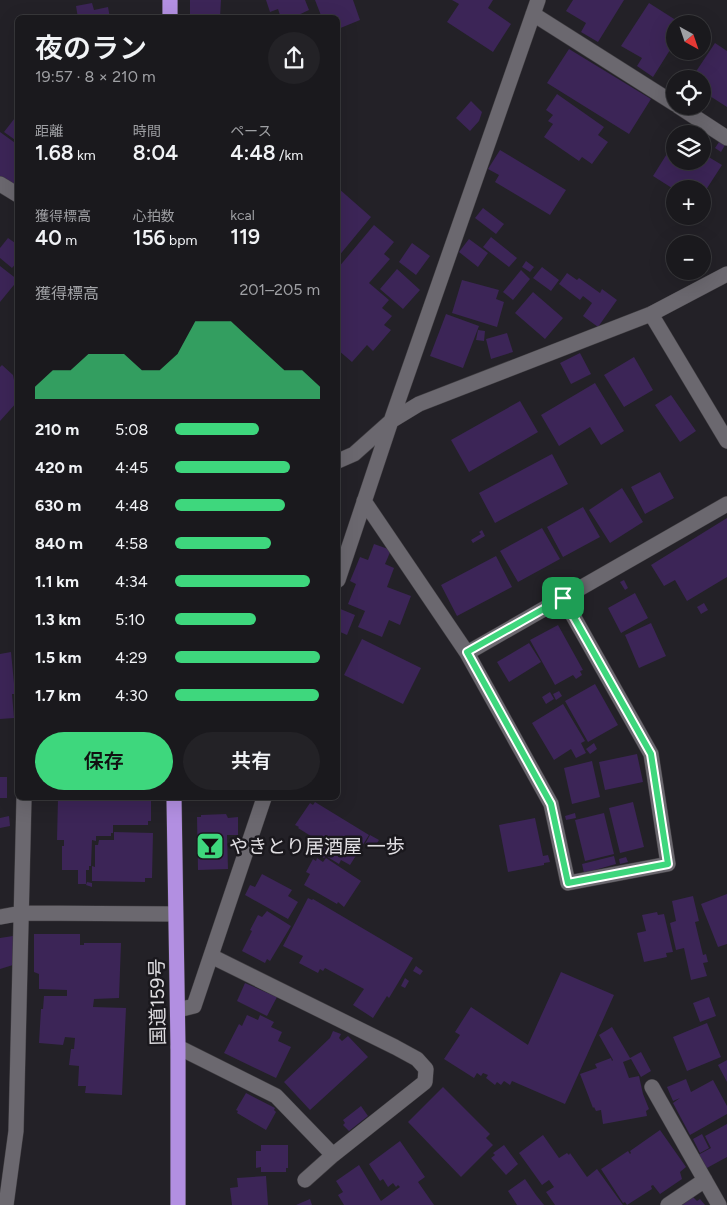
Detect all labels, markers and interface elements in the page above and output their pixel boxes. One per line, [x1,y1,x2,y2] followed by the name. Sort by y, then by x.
[666,15,711,60] north arrow
[666,15,711,280] map controls
[35,31,147,65] text: 夜のラン
[268,32,320,84] button: share
[35,67,156,86] text: 19:57 · 8 × 210 m
[666,70,711,115] button: locate
[35,123,63,140] text: 距離
[133,123,161,140] text: 時間
[230,123,272,140] text: ペース
[666,125,711,170] button: layers
[35,140,74,165] text: 1.68
[133,140,178,165] text: 8:04
[230,140,276,165] text: 4:48
[74,147,96,164] text: km
[276,147,303,164] text: /km
[666,180,711,225] button: +
[230,207,255,224] text: kcal
[35,208,91,225] text: 獲得標高
[133,208,175,225] text: 心拍数
[230,224,260,249] text: 119
[35,225,62,250] text: 40
[133,225,166,250] text: 156
[62,232,77,249] text: m
[166,232,198,249] text: bpm
[666,235,711,280] button: −
[239,280,320,299] text: 201–205 m
[35,284,99,303] text: 獲得標高
[35,420,79,439] text: 210 m
[115,420,148,439] text: 5:08
[35,458,83,477] text: 420 m
[115,458,148,477] text: 4:45
[35,496,81,515] text: 630 m
[115,496,149,515] text: 4:48
[35,534,83,553] text: 840 m
[115,534,148,553] text: 4:58
[35,572,79,591] text: 1.1 km
[115,572,148,591] text: 4:34
[542,577,584,619] pin
[549,584,577,612] icon: arrive
[35,610,81,629] text: 1.3 km
[115,610,145,629] text: 5:10
[35,648,81,667] text: 1.5 km
[115,648,147,667] text: 4:29
[35,686,81,705] text: 1.7 km
[115,686,148,705] text: 4:30
[35,732,173,790] button: 保存
[183,732,320,790] button: 共有
[195,831,225,861] bar icon: やきとり居酒屋 一歩
[229,835,405,858] place label: やきとり居酒屋 一歩
[145,959,170,1045] street label: 国道159号

